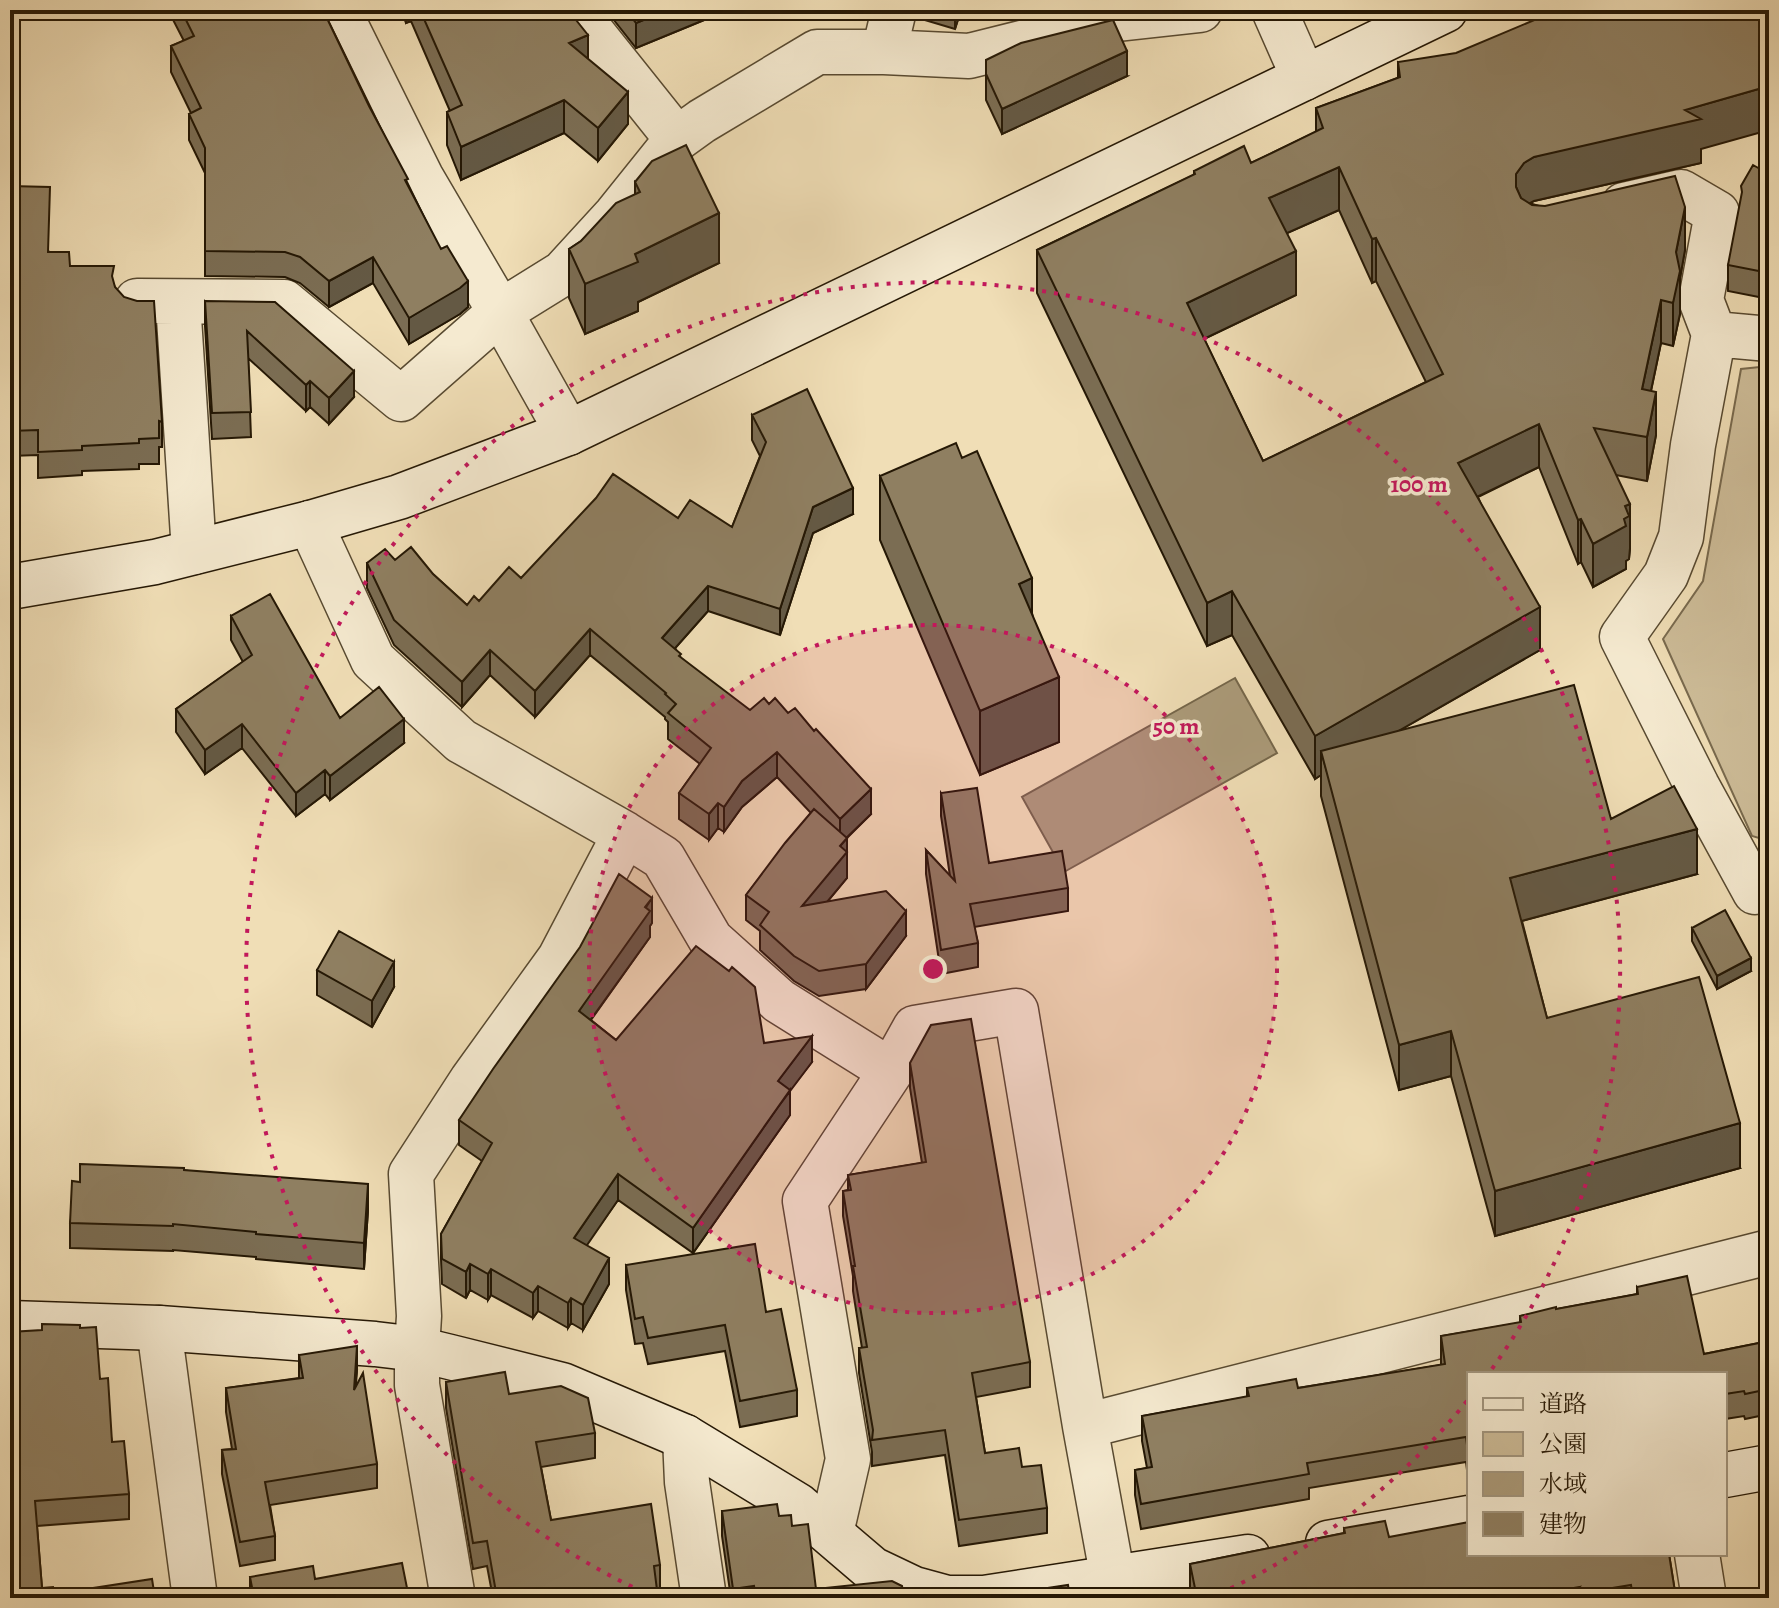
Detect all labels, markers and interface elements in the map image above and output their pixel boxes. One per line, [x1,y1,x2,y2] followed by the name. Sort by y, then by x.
[1390,468,1448,500] text: 100 m
[1153,710,1199,742] text: 50 m
[919,955,947,983] centre of rings
[1467,1372,1727,1556] legend
[1539,1388,1587,1420] text: 道路
[1539,1428,1587,1460] text: 公園
[1539,1468,1587,1500] text: 水域
[1539,1508,1587,1540] text: 建物

